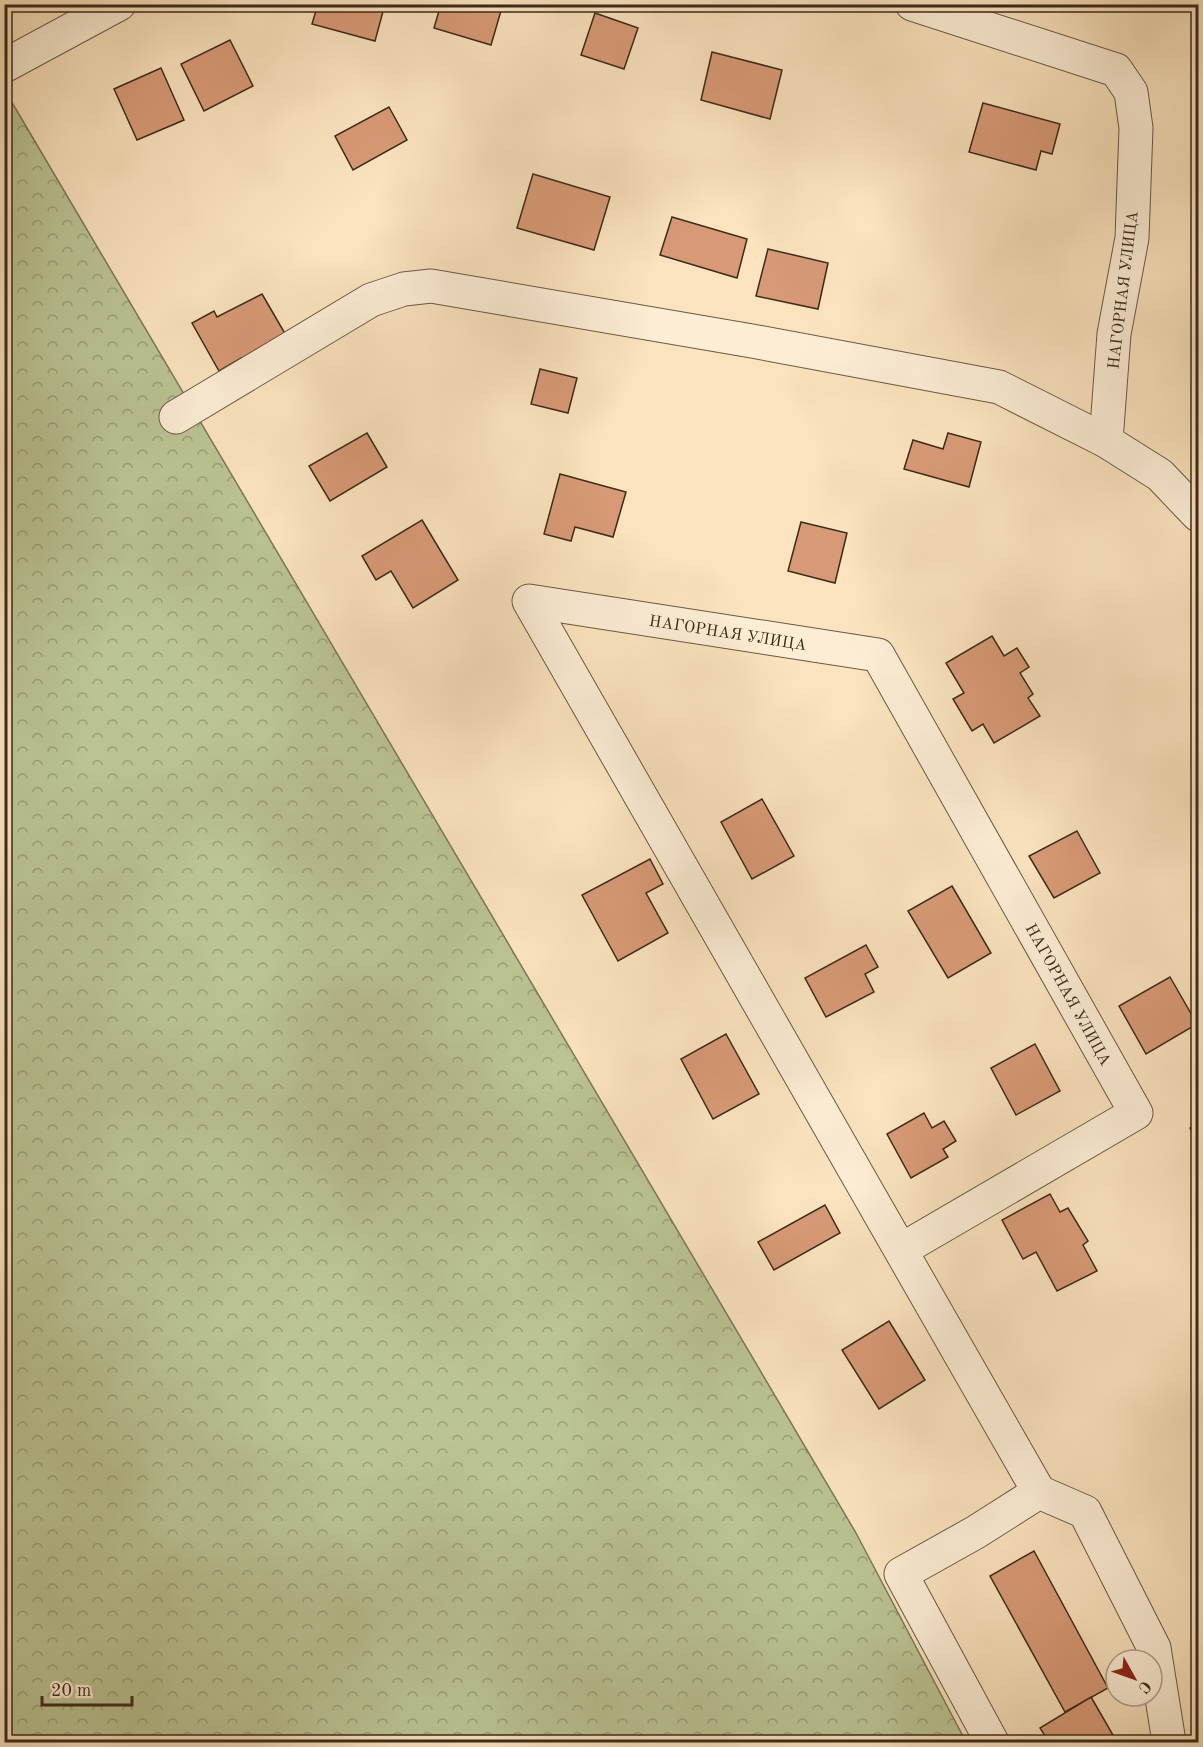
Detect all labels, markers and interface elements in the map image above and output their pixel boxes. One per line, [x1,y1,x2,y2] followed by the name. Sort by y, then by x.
[1106,210,1142,370] street label: НАГОРНАЯ УЛИЦА
[648,614,808,654] street label: НАГОРНАЯ УЛИЦА
[1022,921,1113,1069] street label: НАГОРНАЯ УЛИЦА
[1104,1648,1164,1708] north arrow
[42,1669,132,1707] scale bar
[1134,1677,1153,1696] text: С
[51,1682,91,1700] text: 20 m

